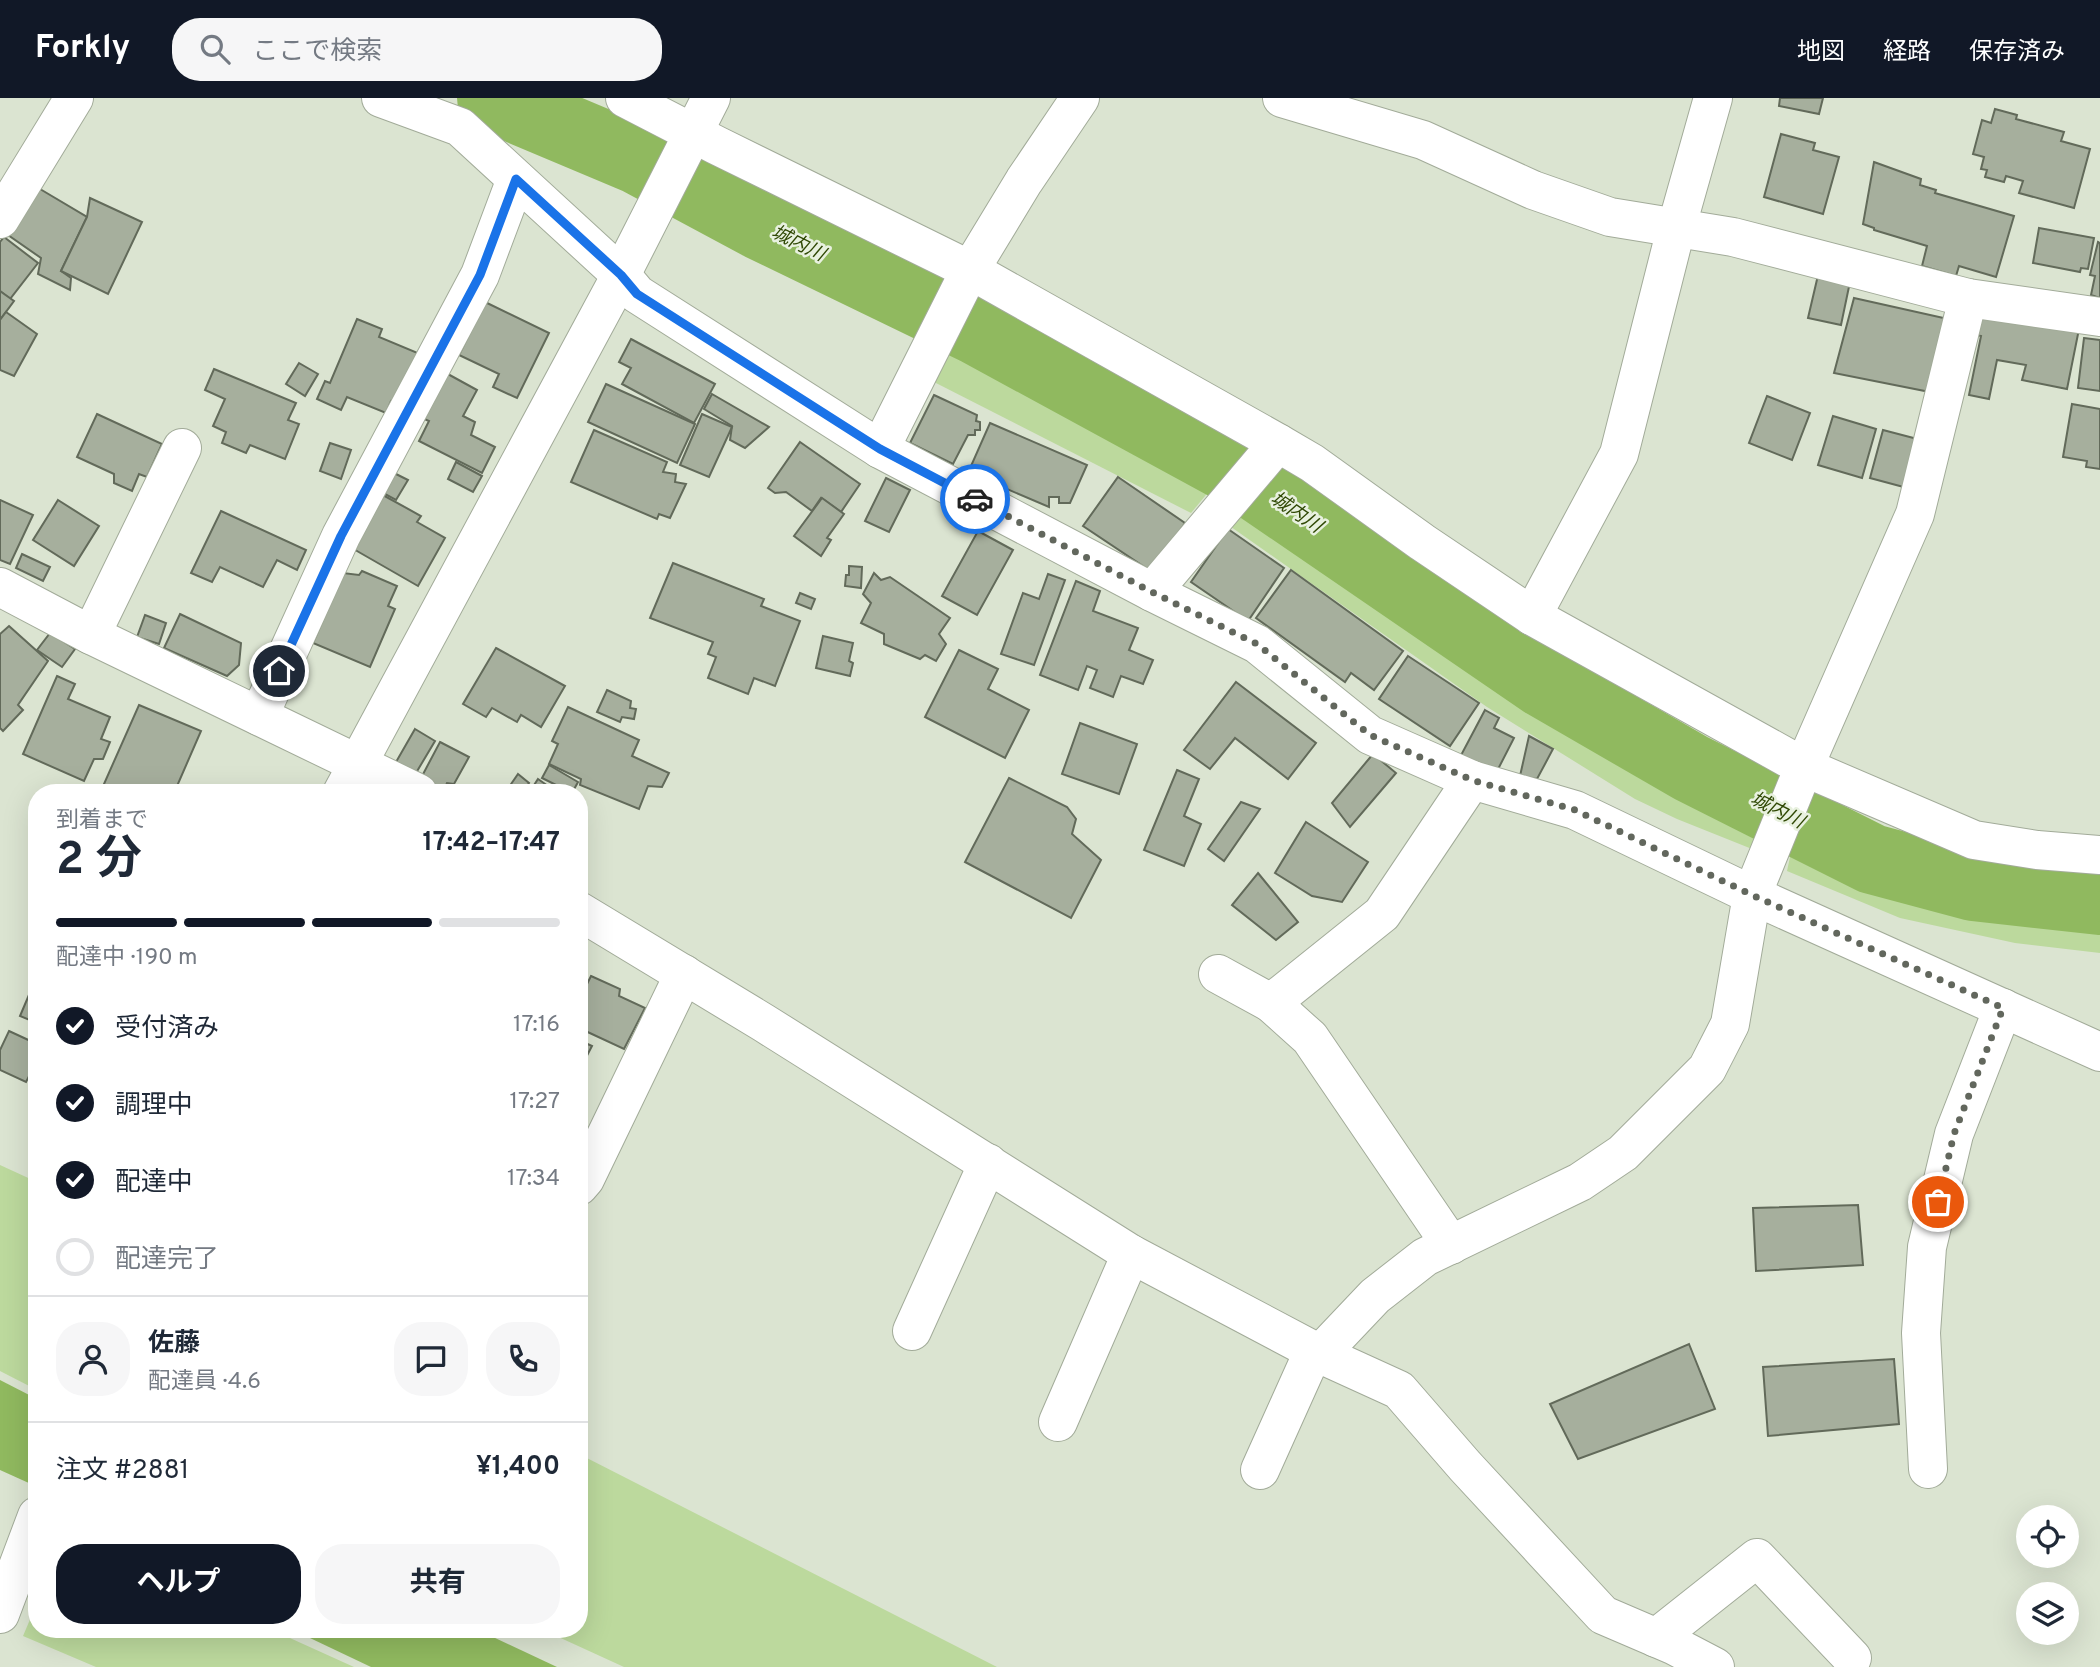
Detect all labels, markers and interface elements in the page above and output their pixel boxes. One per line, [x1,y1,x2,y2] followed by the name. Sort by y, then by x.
[172,18,662,81] search box
[35,28,130,70] text: Forkly
[196,30,234,68] icon: search
[252,36,382,69] text: ここで検索
[1797,38,1845,68] text: 地図
[1883,38,1931,68] text: 経路
[1969,38,2065,68] text: 保存済み
[767,221,831,268] water label: 城内川
[940,464,1010,534] courier
[956,480,994,518] icon: car
[1266,487,1328,540] water label: 城内川
[249,641,309,701] pin
[260,652,298,690] icon: home
[1746,787,1810,836] water label: 城内川
[56,807,148,836] text: 到着まで
[422,827,560,860] text: 17:42–17:47
[56,832,142,891] text: 2 分
[56,944,198,973] text: 配達中 · 190 m
[56,1007,94,1045] icon: check
[513,1011,560,1040] text: 17:16
[115,1013,219,1046] text: 受付済み
[56,1084,94,1122] icon: check
[509,1088,560,1117] text: 17:27
[115,1090,193,1123] text: 調理中
[56,1161,94,1199] icon: check
[507,1165,560,1194] text: 17:34
[115,1167,193,1200] text: 配達中
[1908,1172,1968,1232] pin
[1919,1183,1957,1221] icon: bag
[115,1244,219,1277] text: 配達完了
[56,1322,130,1396] button: person
[394,1322,468,1396] button: chat
[486,1322,560,1396] button: phone
[148,1328,200,1361] text: 佐藤
[148,1368,261,1397] text: 配達員 · 4.6
[476,1451,560,1484] text: ¥1,400
[56,1455,189,1488] text: 注文 #2881
[2016,1505,2079,1645] map controls
[2016,1505,2079,1568] button: locate
[56,1544,301,1624] button: ヘルプ
[315,1544,560,1624] button: 共有
[2016,1582,2079,1645] button: layers

